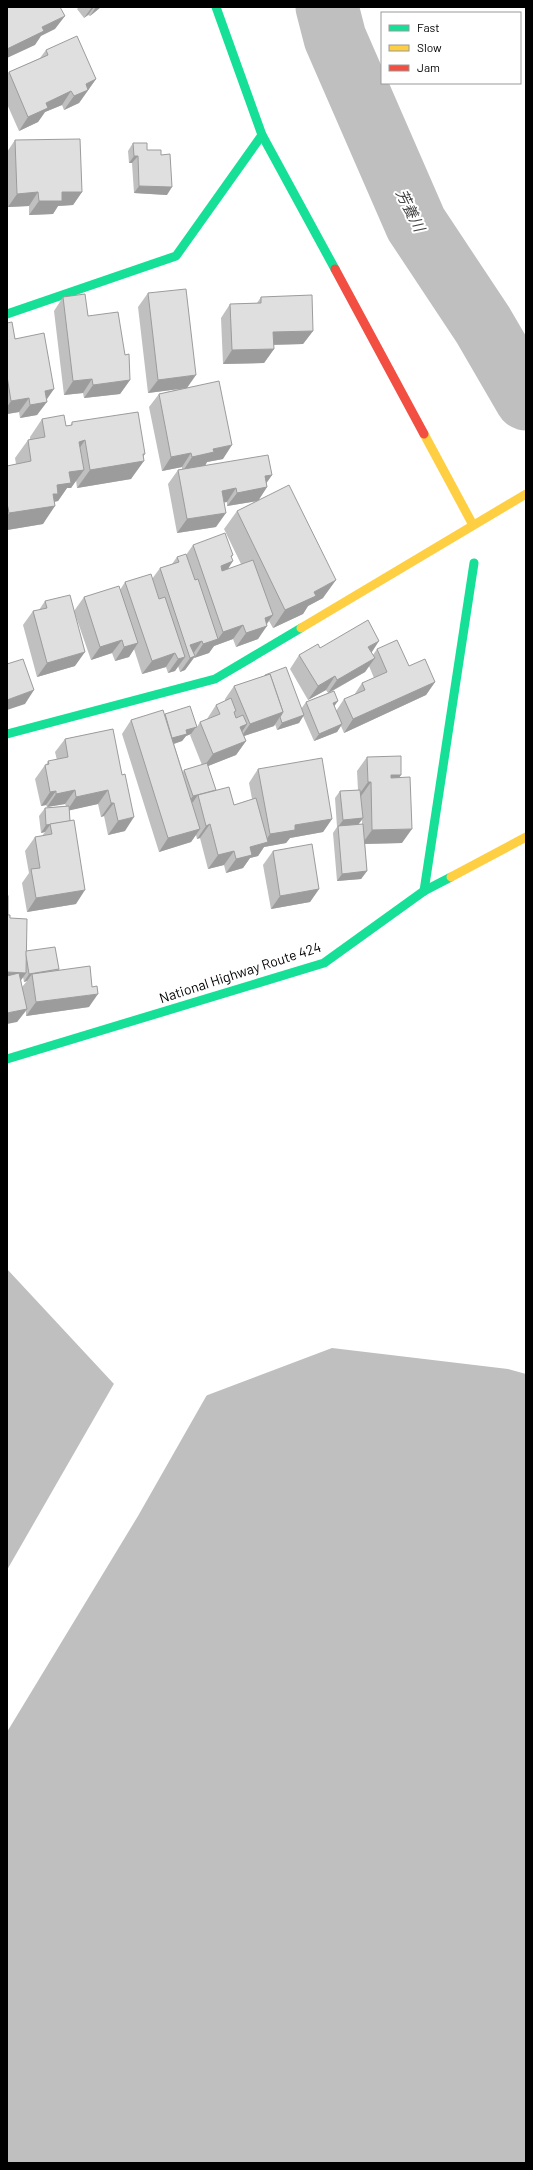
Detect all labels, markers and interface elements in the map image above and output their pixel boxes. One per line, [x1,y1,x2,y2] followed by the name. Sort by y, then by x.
[381,12,521,84] legend
[417,20,440,34] text: Fast
[417,40,442,54] text: Slow
[417,60,440,74] text: Jam
[393,186,430,236] water label: 芳養川
[157,938,323,1006] street label: National Highway Route 424

